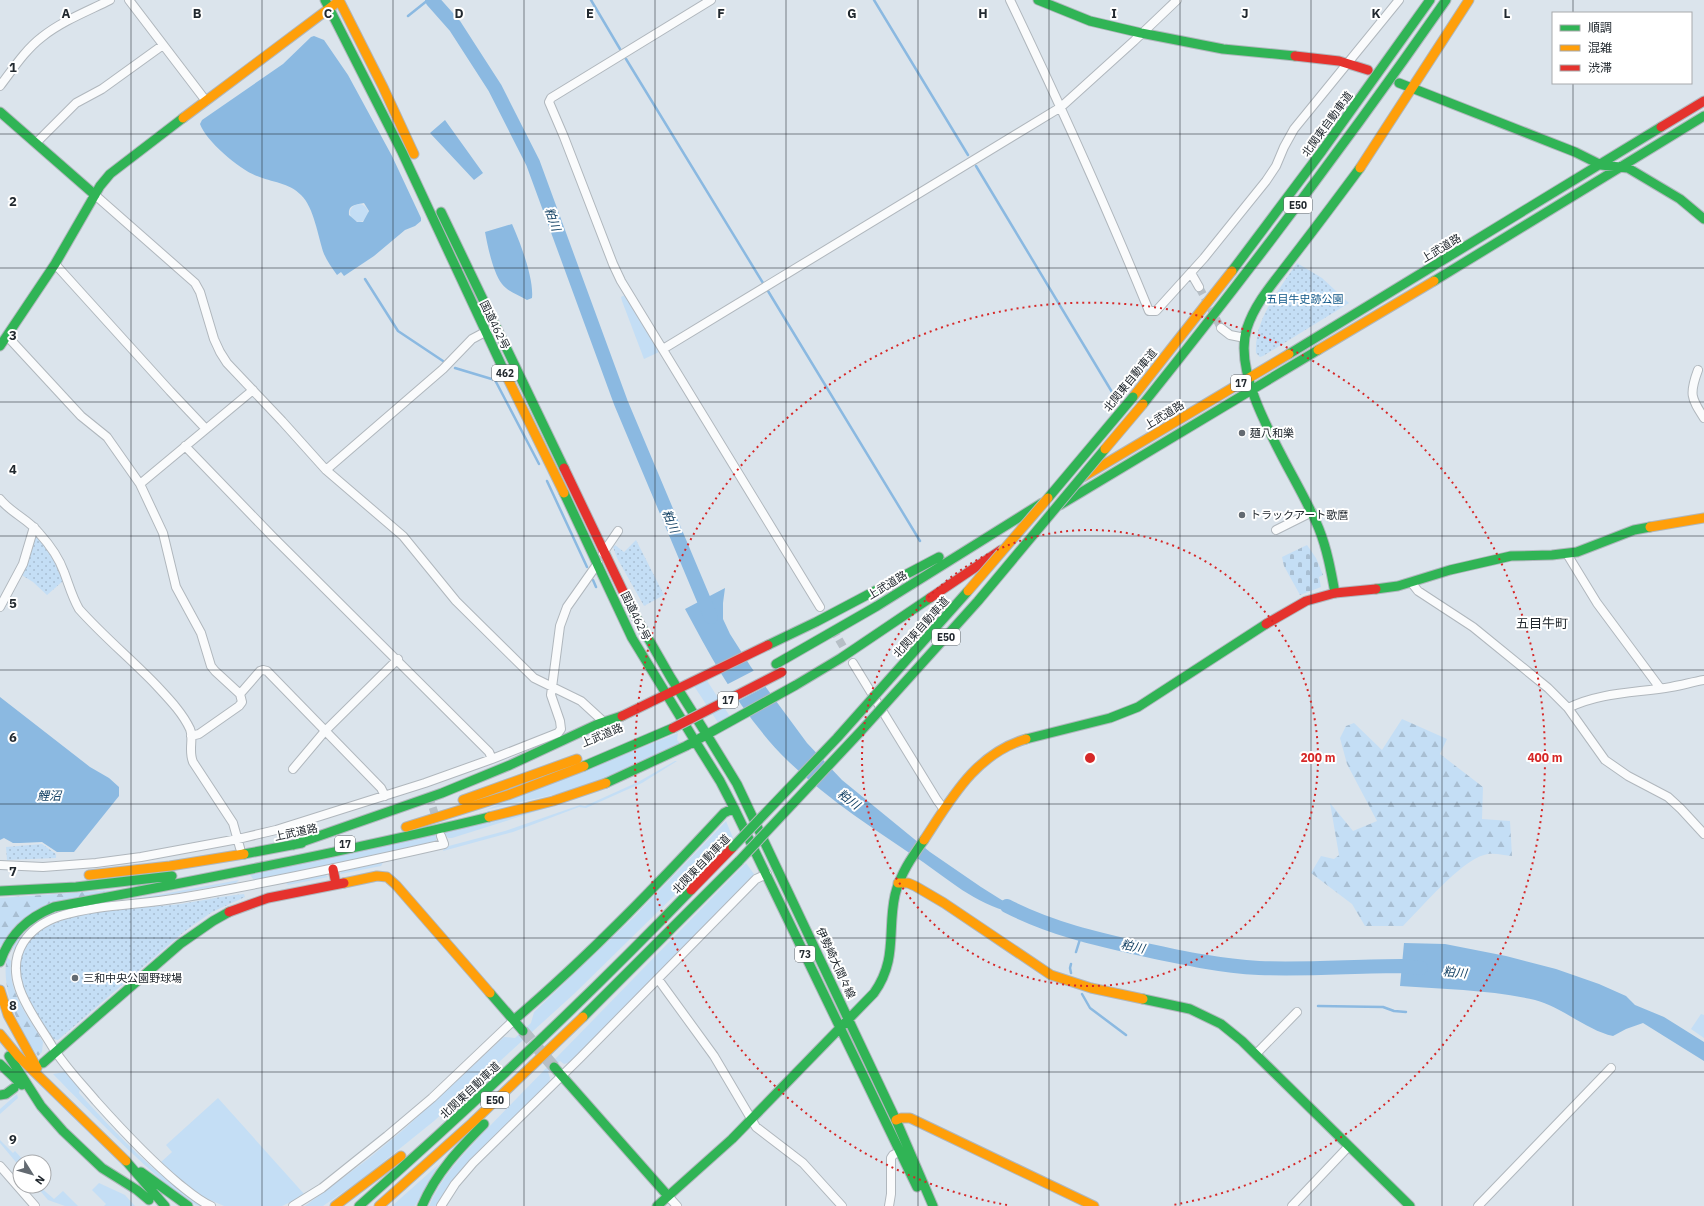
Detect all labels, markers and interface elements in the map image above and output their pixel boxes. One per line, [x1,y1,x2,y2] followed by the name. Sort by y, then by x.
[62,5,71,22] text: A
[193,5,202,22] text: B
[324,5,333,22] text: C
[454,5,464,22] text: D
[586,5,594,22] text: E
[717,5,725,22] text: F
[847,5,857,22] text: G
[978,5,988,22] text: H
[1111,5,1117,22] text: I
[1241,5,1249,22] text: J
[1371,5,1381,22] text: K
[1504,5,1511,22] text: L
[1552,12,1692,84] legend
[1588,20,1612,35] text: 順調
[1588,40,1612,55] text: 混雑
[9,59,17,76] text: 1
[1588,60,1612,75] text: 渋滞
[1299,89,1355,159] street label: 北関東自動車道
[9,193,17,210] text: 2
[1284,197,1312,213] road number: E50
[542,205,565,235] water label: 粕川
[1419,231,1463,265] street label: 上武道路
[1267,292,1344,306] park label: 五目牛史跡公園
[477,298,513,352] street label: 国道462号
[9,327,17,344] text: 3
[1100,346,1160,414] street label: 北関東自動車道
[492,365,518,381] road number: 462
[1231,375,1251,391] road number: 17
[1142,398,1186,432] street label: 上武道路
[1250,426,1294,440] place label: 麺八和樂
[1237,428,1247,438] marker: 麺八和樂
[9,461,17,478] text: 4
[659,507,683,537] water label: 粕川
[1250,508,1348,522] place label: トラックアート歌麿
[1237,510,1247,520] marker: トラックアート歌麿
[865,568,909,602] street label: 上武道路
[618,589,654,643] street label: 国道462号
[890,594,952,660] street label: 北関東自動車道
[9,595,17,612] text: 5
[1516,615,1568,632] district label: 五目牛町
[932,629,960,645] road number: E50
[718,692,738,708] road number: 17
[579,720,625,750] street label: 上武道路
[9,729,17,746] text: 6
[1300,750,1336,765] text: 200 m
[1527,750,1563,765] text: 400 m
[1083,751,1097,765] centre of rings
[835,786,865,813] water label: 粕川
[37,788,63,803] water label: 鯉沼
[273,821,319,843] street label: 上武道路
[669,831,733,897] street label: 北関東自動車道
[335,836,355,852] road number: 17
[9,863,17,880] text: 7
[813,925,859,1001] street label: 伊勢崎大間々線
[1120,936,1148,956] water label: 粕川
[795,946,815,962] road number: 73
[1442,963,1470,981] water label: 粕川
[83,971,182,985] place label: 三和中央公園野球場
[70,973,80,983] marker: 三和中央公園野球場
[9,997,17,1014] text: 8
[437,1059,503,1121] street label: 北関東自動車道
[481,1092,509,1108] road number: E50
[9,1131,17,1148] text: 9
[12,1154,52,1194] north arrow
[32,1173,48,1187] text: N

